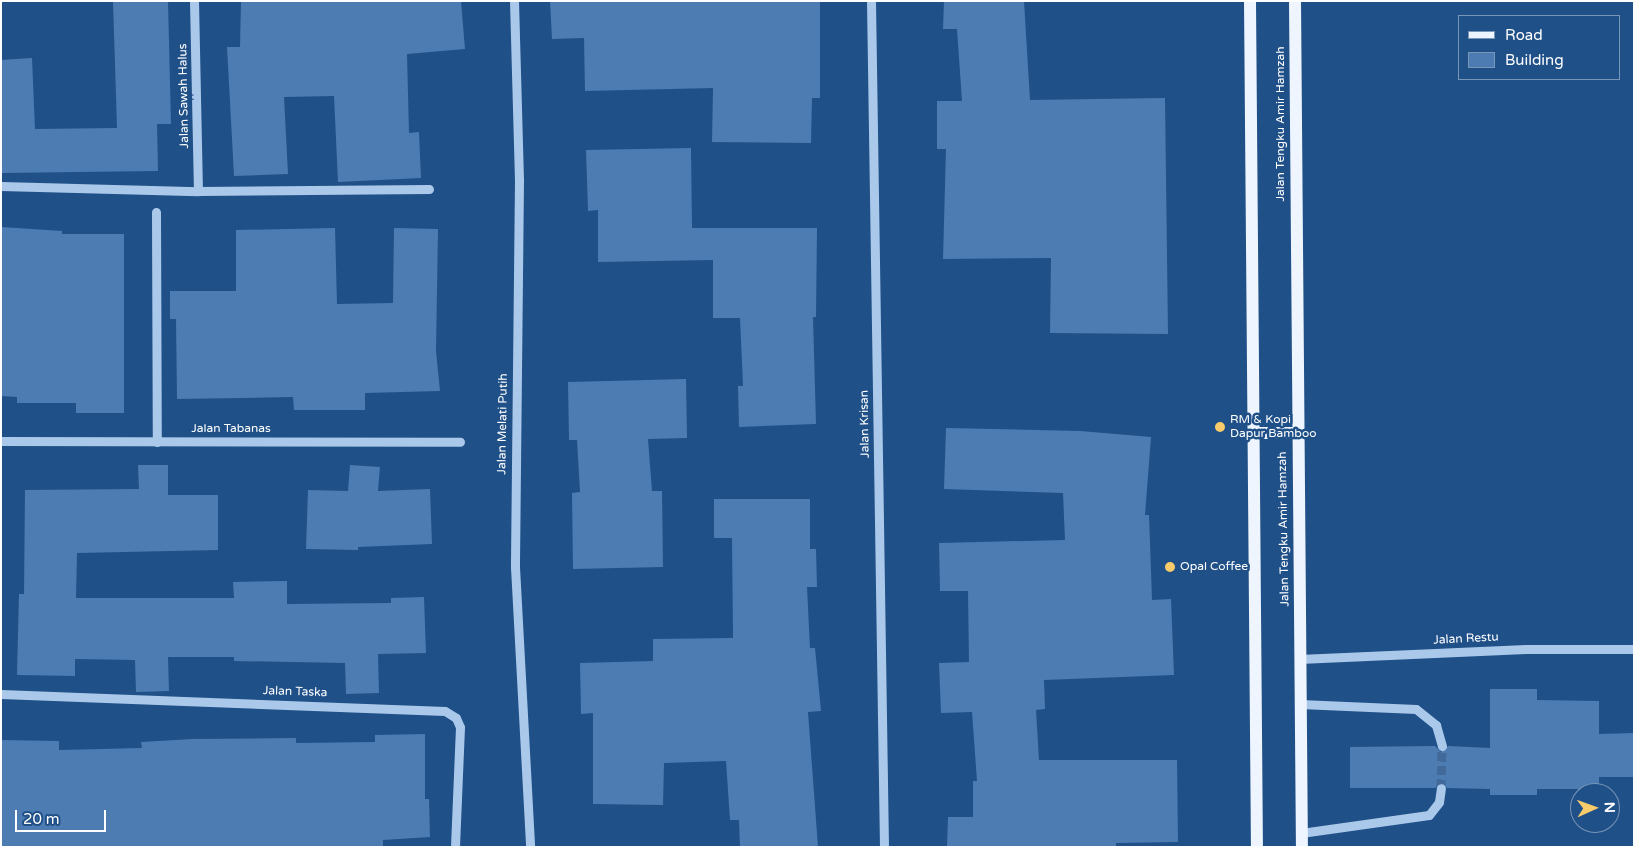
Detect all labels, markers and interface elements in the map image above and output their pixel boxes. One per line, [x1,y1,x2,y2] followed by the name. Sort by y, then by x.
[1458,15,1620,80] legend
[1505,26,1543,44] text: Road
[176,43,192,149] street label: Jalan Sawah Halus
[1274,46,1288,202] street label: Jalan Tengku Amir Hamzah
[1505,51,1564,69] text: Building
[495,373,511,475] street label: Jalan Melati Putih
[857,390,873,458] street label: Jalan Krisan
[1230,413,1316,441] place label: RM & Kopi Dapur Bamboo
[1214,421,1226,433] marker: RM & Kopi Dapur Bamboo
[191,422,271,436] street label: Jalan Tabanas
[1275,451,1293,607] street label: Jalan Tengku Amir Hamzah
[1180,560,1248,574] place label: Opal Coffee
[1164,561,1176,573] marker: Opal Coffee
[1433,630,1499,648] street label: Jalan Restu
[263,684,327,700] street label: Jalan Taska
[1570,783,1620,833] north arrow
[18,800,109,832] scale bar
[1601,802,1618,813] text: N
[23,810,60,828] text: 20 m

